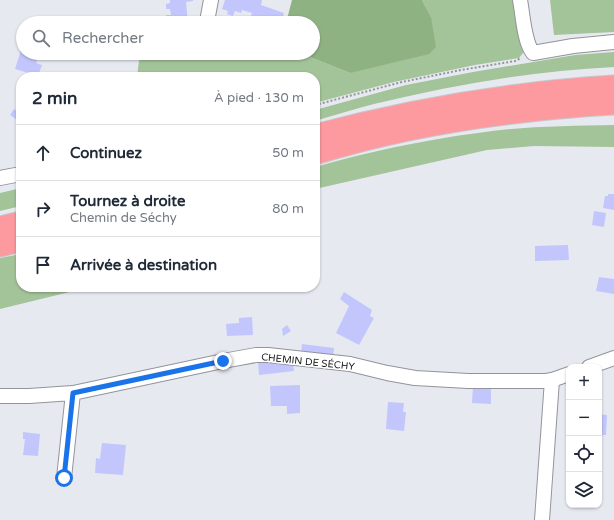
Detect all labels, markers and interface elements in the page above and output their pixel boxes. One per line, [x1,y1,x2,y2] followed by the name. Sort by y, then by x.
[16,16,320,60] search box
[30,27,52,49] icon: search
[62,29,144,47] text: Rechercher
[32,88,77,109] text: 2 min
[214,90,304,106] text: À pied · 130 m
[32,142,54,164] icon: ahead
[70,144,142,162] text: Continuez
[272,145,304,161] text: 50 m
[70,192,185,210] text: Tournez à droite
[32,198,54,220] icon: right
[272,201,304,217] text: 80 m
[70,210,177,226] text: Chemin de Séchy
[32,254,54,276] icon: arrive
[70,256,217,274] text: Arrivée à destination
[261,351,356,373] street label: CHEMIN DE SÉCHY
[214,352,232,370] route end
[566,364,602,508] map controls
[566,364,602,400] button: +
[566,400,602,436] button: −
[566,436,602,472] button: locate
[55,469,73,487] route start
[566,472,602,508] button: layers

